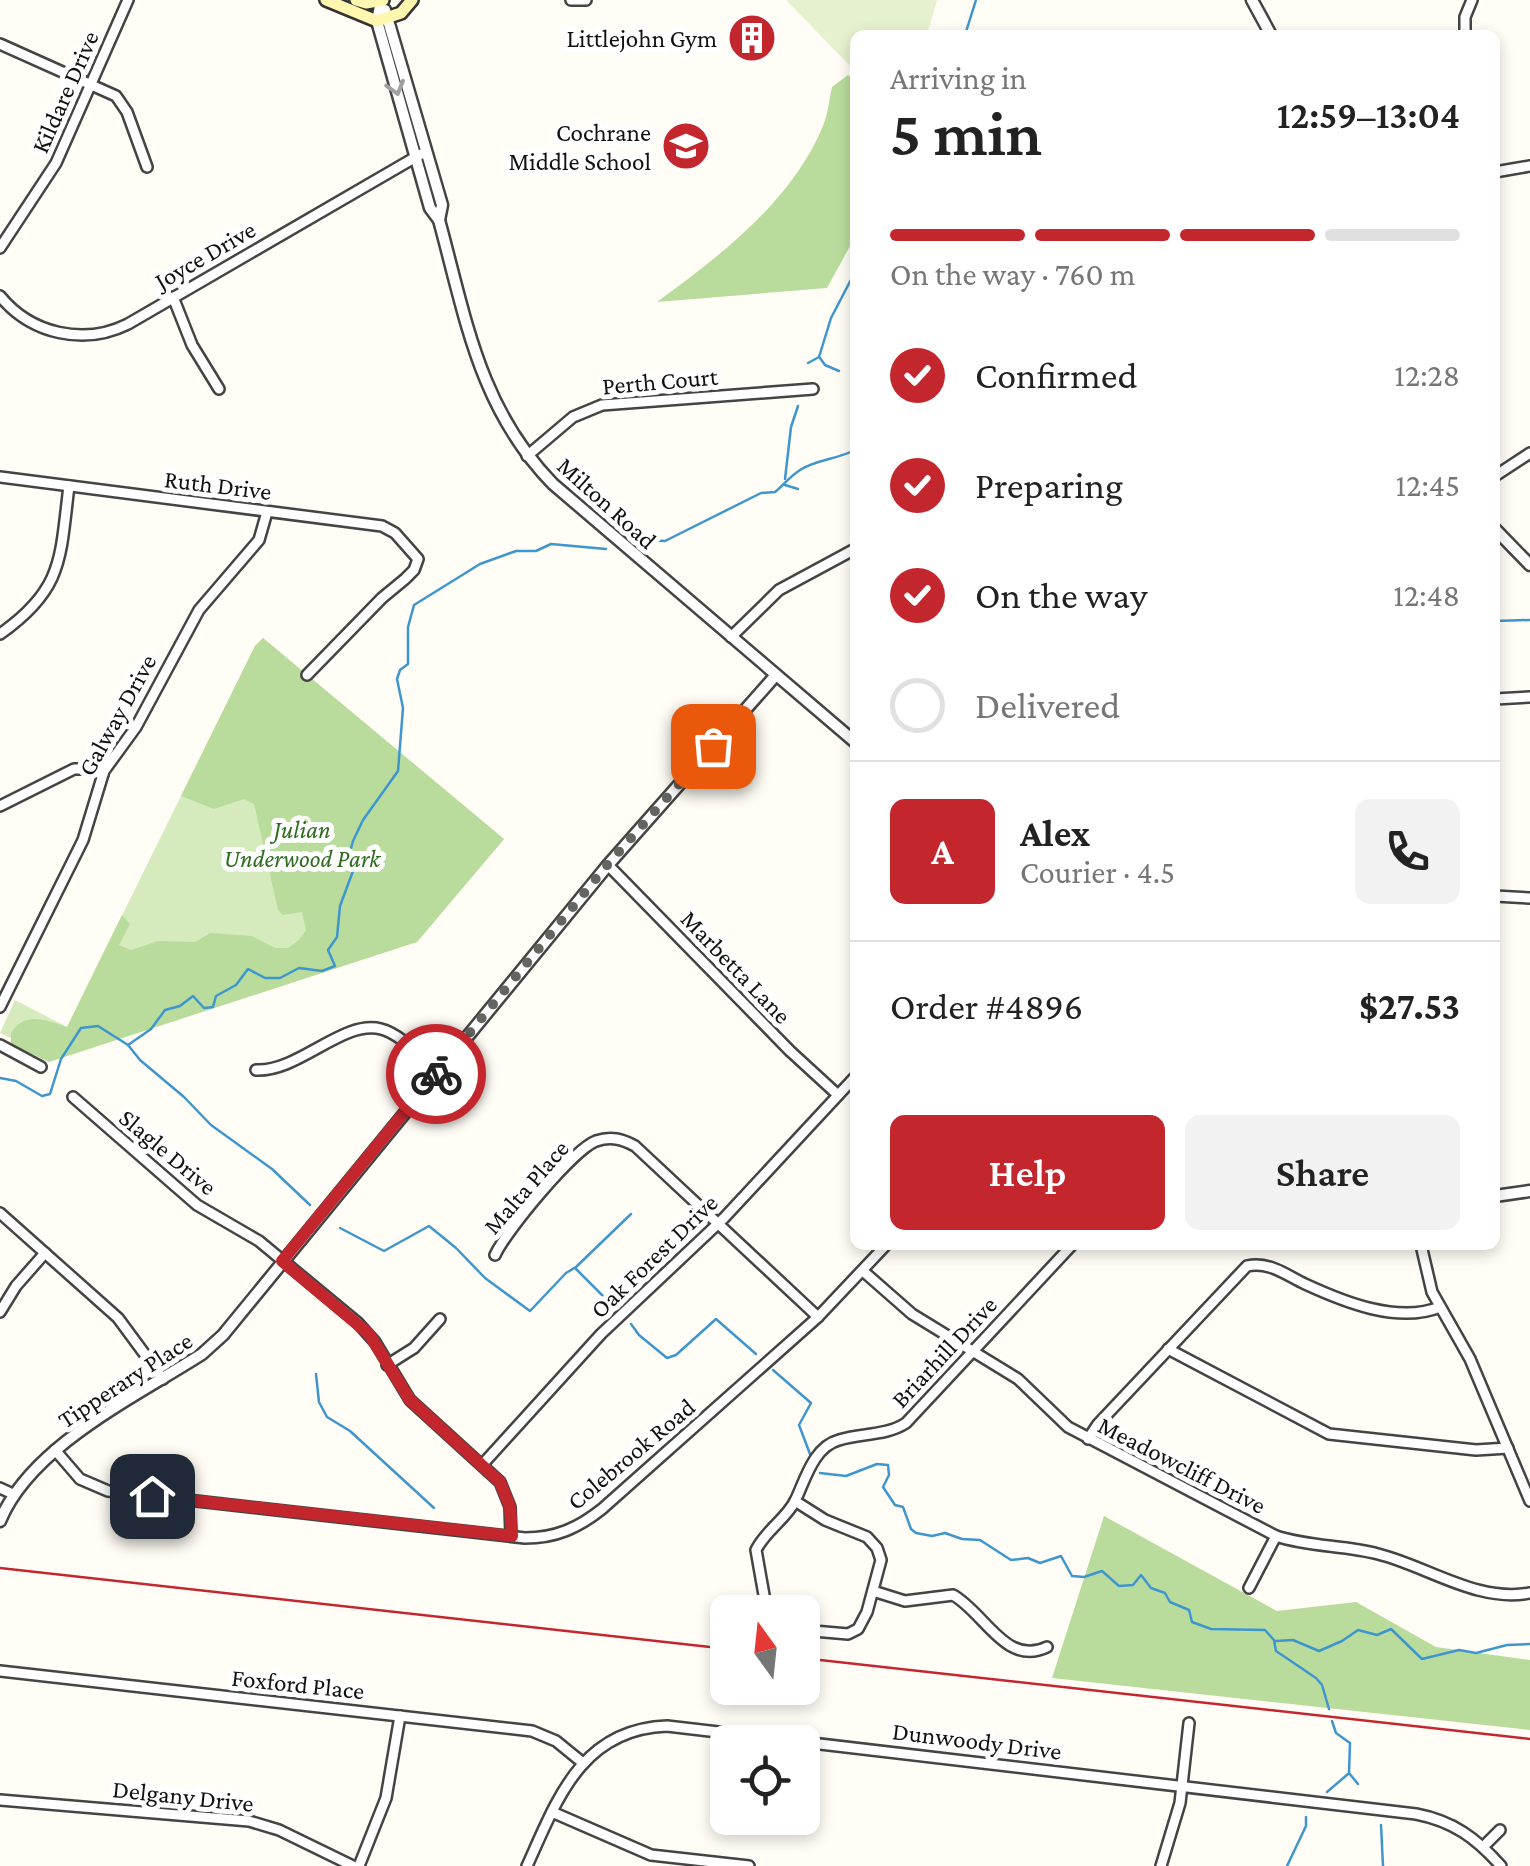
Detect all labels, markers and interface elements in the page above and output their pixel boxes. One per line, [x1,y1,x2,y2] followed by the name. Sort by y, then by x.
[726,12,778,64] building icon: Littlejohn Gym
[567,25,717,53] place label: Littlejohn Gym
[26,27,104,157] street label: Kildare Drive
[890,60,1027,96] text: Arriving in
[384,79,405,96] one-way arrow
[1277,94,1460,136] text: 12:59–13:04
[890,97,1042,169] text: 5 min
[508,119,651,175] place label: Cochrane Middle School
[660,120,712,172] school or university icon: Cochrane Middle School
[148,215,260,296] street label: Joyce Drive
[890,256,1135,292] text: On the way · 760 m
[890,348,945,403] icon: check
[975,354,1138,396] text: Confirmed
[1394,357,1460,393] text: 12:28
[601,362,720,399] street label: Perth Court
[552,452,662,554] street label: Milton Road
[890,458,945,513] icon: check
[975,464,1123,506] text: Preparing
[163,465,273,505] street label: Ruth Drive
[1396,467,1460,503] text: 12:45
[890,568,945,623] icon: check
[975,574,1147,616] text: On the way
[1393,577,1460,613] text: 12:48
[73,650,162,781] street label: Galway Drive
[975,684,1120,726] text: Delivered
[671,704,756,789] pin
[686,719,741,774] icon: bag
[1355,799,1460,904] button: phone
[1020,812,1090,854] text: Alex
[224,816,381,872] park label: Julian Underwood Park
[931,830,954,872] text: A
[1020,854,1175,890] text: Courier · 4.5
[676,905,796,1029] street label: Marbetta Lane
[890,985,1083,1027] text: Order #4896
[1359,985,1460,1027] text: $27.53
[386,1024,486,1124] courier
[409,1047,464,1102] icon: bike
[113,1104,222,1201] street label: Slagle Drive
[890,1115,1165,1230] button: Help
[1185,1115,1460,1230] button: Share
[478,1135,574,1239] street label: Malta Place
[585,1189,723,1323] street label: Oak Forest Drive
[886,1291,1002,1413] street label: Briarhill Drive
[53,1327,198,1434] street label: Tipperary Place
[562,1393,700,1515] street label: Colebrook Road
[1094,1411,1270,1519] street label: Meadowcliff Drive
[110,1454,195,1539] pin
[125,1469,180,1524] icon: home
[710,1595,820,1705] north arrow
[710,1595,820,1835] map controls
[230,1664,366,1704] street label: Foxford Place
[891,1717,1063,1766] street label: Dunwoody Drive
[710,1725,820,1835] button: locate
[111,1775,255,1818] street label: Delgany Drive

